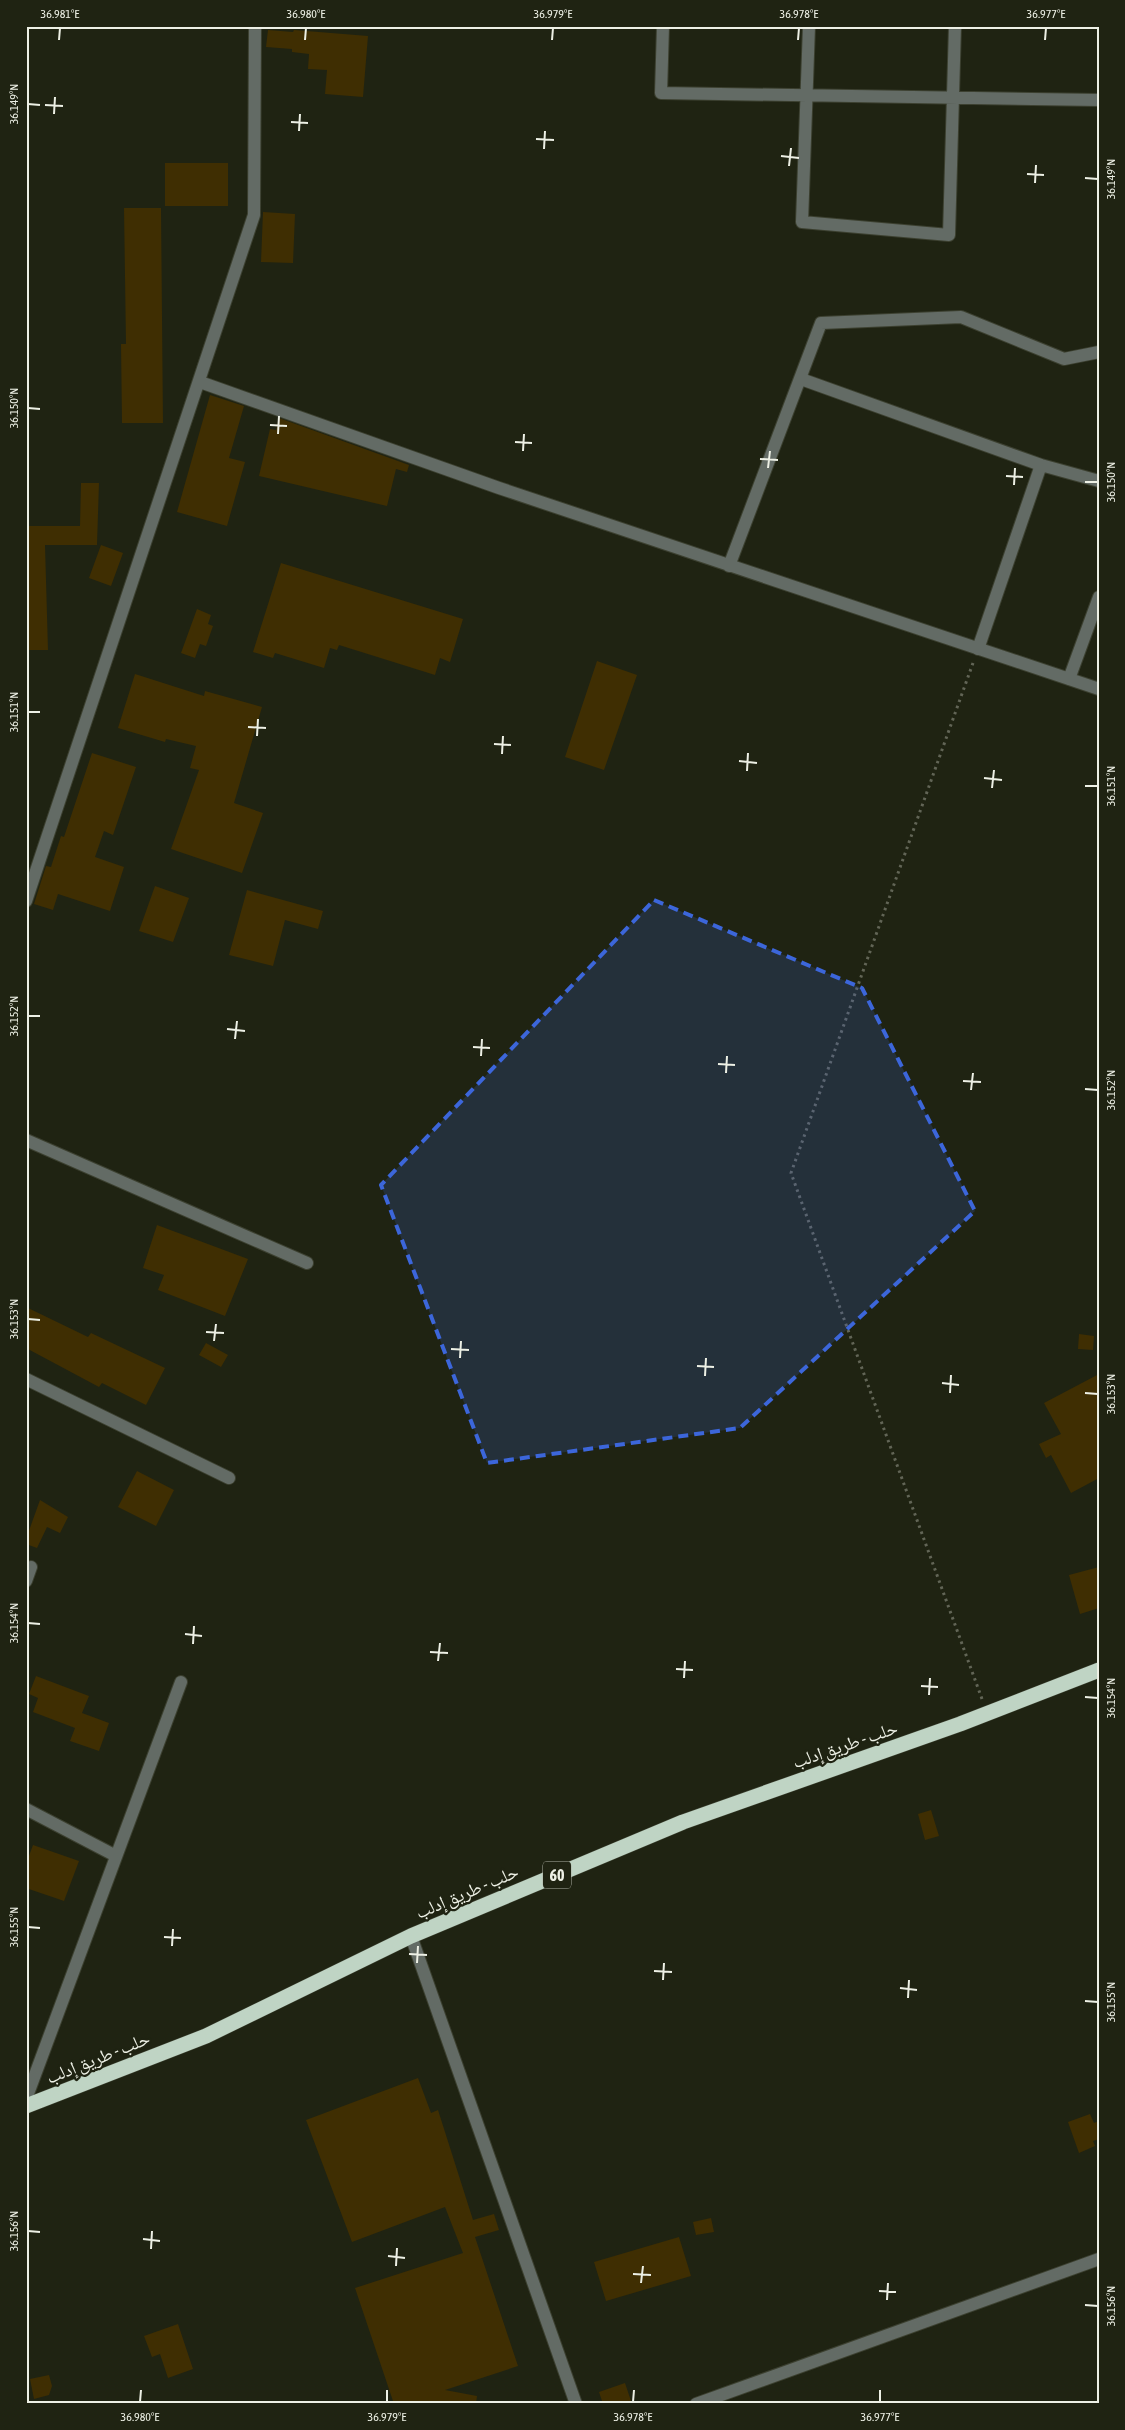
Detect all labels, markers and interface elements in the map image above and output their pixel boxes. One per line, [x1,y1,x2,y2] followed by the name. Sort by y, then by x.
[41,7,79,21] text: 36.981°E
[287,7,325,21] text: 36.980°E
[534,7,572,21] text: 36.979°E
[780,7,818,21] text: 36.978°E
[1027,7,1065,21] text: 36.977°E
[7,84,21,124] text: 36.149°N
[1104,159,1118,199] text: 36.149°N
[7,388,21,428] text: 36.150°N
[1104,462,1118,502] text: 36.150°N
[7,692,21,732] text: 36.151°N
[1104,766,1118,806] text: 36.151°N
[7,996,21,1036] text: 36.152°N
[1104,1070,1118,1110] text: 36.152°N
[7,1299,21,1339] text: 36.153°N
[1104,1374,1118,1414] text: 36.153°N
[7,1603,21,1643] text: 36.154°N
[1104,1678,1118,1718] text: 36.154°N
[790,1717,901,1774] street label: حلب - طريق إدلب
[412,1860,522,1924] street label: حلب - طريق إدلب
[543,1862,571,1888] road number: 60
[7,1907,21,1947] text: 36.155°N
[1104,1982,1118,2022] text: 36.155°N
[43,2027,153,2090] street label: حلب - طريق إدلب
[7,2211,21,2251] text: 36.156°N
[1104,2286,1118,2326] text: 36.156°N
[121,2410,159,2424] text: 36.980°E
[368,2410,406,2424] text: 36.979°E
[614,2410,652,2424] text: 36.978°E
[861,2410,899,2424] text: 36.977°E

